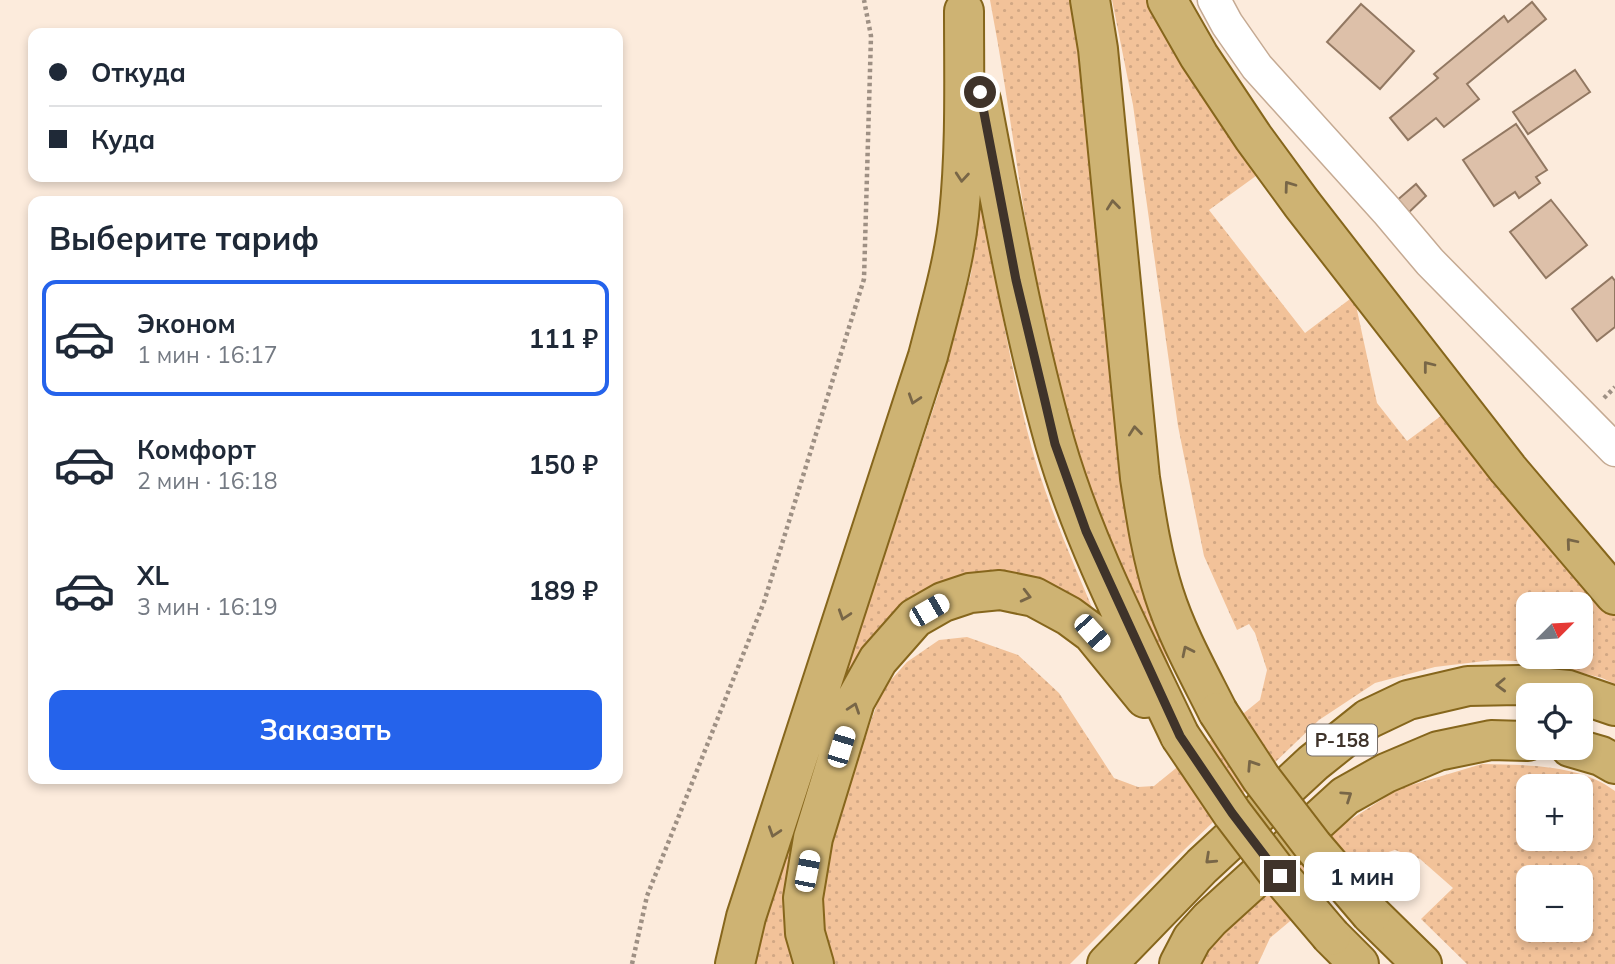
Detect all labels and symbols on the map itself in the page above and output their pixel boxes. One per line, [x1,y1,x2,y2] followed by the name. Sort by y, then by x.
[964,76,996,108] route start
[955,172,970,183] one-way arrow
[1285,181,1297,194] one-way arrow
[1106,199,1121,210] one-way arrow
[1423,362,1436,374] one-way arrow
[908,392,922,404] one-way arrow
[1128,425,1143,437] one-way arrow
[1567,538,1579,551] one-way arrow
[1020,588,1032,602] one-way arrow
[906,590,953,630] car
[1516,592,1592,668] north arrow
[838,609,852,621] one-way arrow
[1071,610,1114,656] car
[1182,646,1196,658] one-way arrow
[1495,678,1506,693] one-way arrow
[846,702,860,715] one-way arrow
[825,724,858,770] car
[1307,724,1377,755] road number: Р-158
[1248,760,1261,773] one-way arrow
[1339,791,1352,804] one-way arrow
[768,825,782,837] one-way arrow
[793,848,822,894] car
[1205,851,1218,864] one-way arrow
[1304,852,1420,900] callout: 1 мин
[1264,860,1296,892] route end

